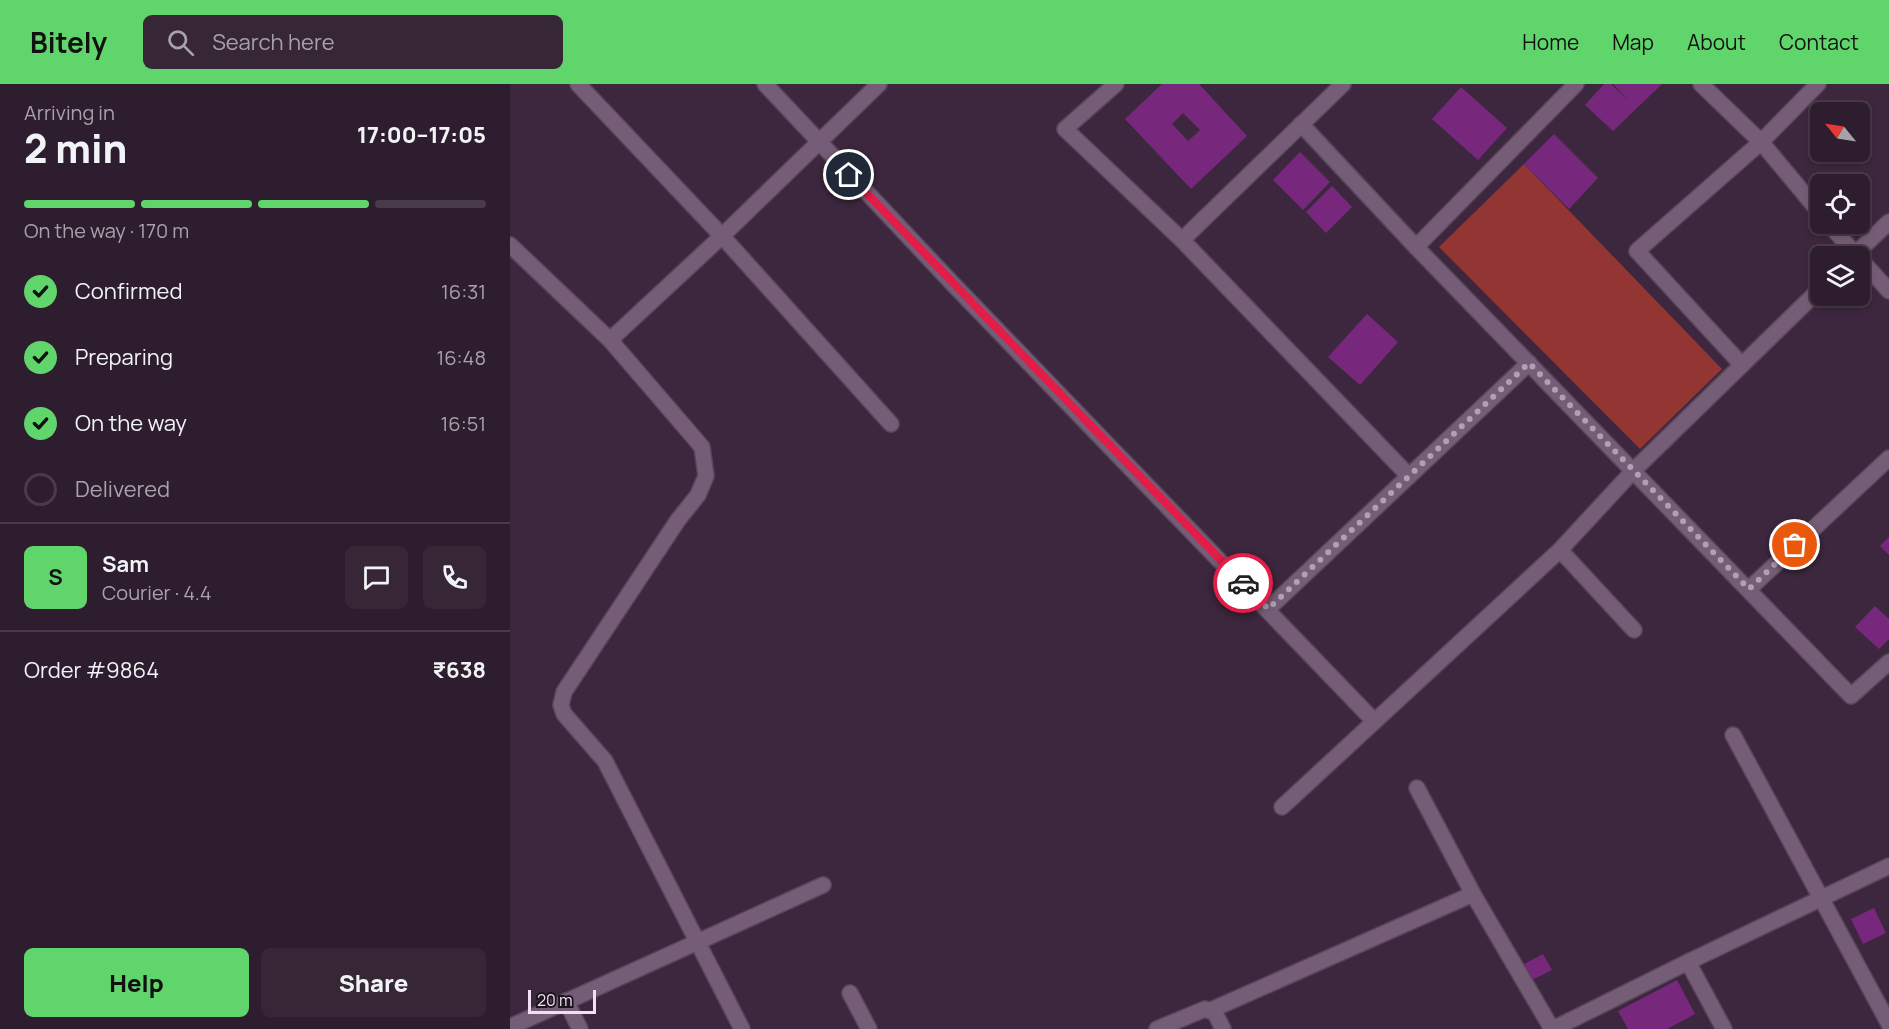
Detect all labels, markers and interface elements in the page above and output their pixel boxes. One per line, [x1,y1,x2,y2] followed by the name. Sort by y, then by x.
[143,15,563,69] search box
[30,23,107,61] text: Bitely
[164,26,197,59] icon: search
[212,27,335,57] text: Search here
[1522,28,1579,56] text: Home
[1612,28,1654,56] text: Map
[1687,28,1746,56] text: About
[1779,28,1859,56] text: Contact
[24,99,115,126] text: Arriving in
[1810,102,1870,162] north arrow
[1810,102,1870,306] map controls
[357,120,486,150] text: 17:00–17:05
[24,121,127,175] text: 2 min
[823,149,874,200] pin
[832,158,865,191] icon: home
[1810,174,1870,234] button: locate
[24,217,189,244] text: On the way · 170 m
[1810,246,1870,306] button: layers
[24,275,57,308] icon: check
[75,276,183,306] text: Confirmed
[441,278,486,305] text: 16:31
[24,341,57,374] icon: check
[75,342,173,372] text: Preparing
[436,344,486,371] text: 16:48
[24,407,57,440] icon: check
[75,408,187,438] text: On the way
[440,410,486,437] text: 16:51
[75,474,170,504] text: Delivered
[1769,519,1820,570] pin
[1778,528,1811,561] icon: bag
[345,546,408,609] button: chat
[423,546,486,609] button: phone
[102,549,149,579] text: Sam
[1213,553,1273,613] courier
[48,562,63,592] text: S
[1227,567,1260,600] icon: car
[102,579,212,606] text: Courier · 4.4
[24,655,159,685] text: Order #9864
[432,655,486,685] text: ₹638
[24,948,249,1017] button: Help
[261,948,486,1017] button: Share
[528,987,596,1014] scale bar
[537,989,573,1011] text: 20 m

